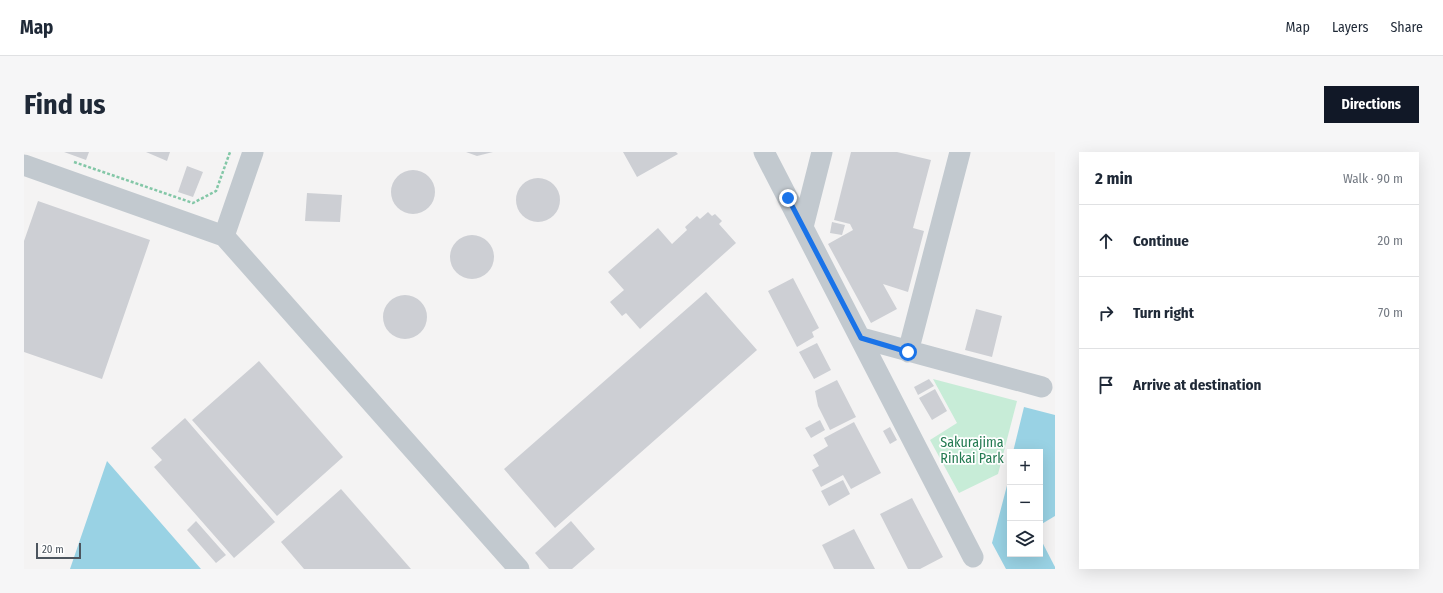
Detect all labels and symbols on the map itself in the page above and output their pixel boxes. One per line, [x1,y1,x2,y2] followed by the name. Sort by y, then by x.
[779,189,797,207] route end
[899,343,917,361] route start
[940,434,1004,467] park label: Sakurajima Rinkai Park
[36,541,81,560] scale bar

